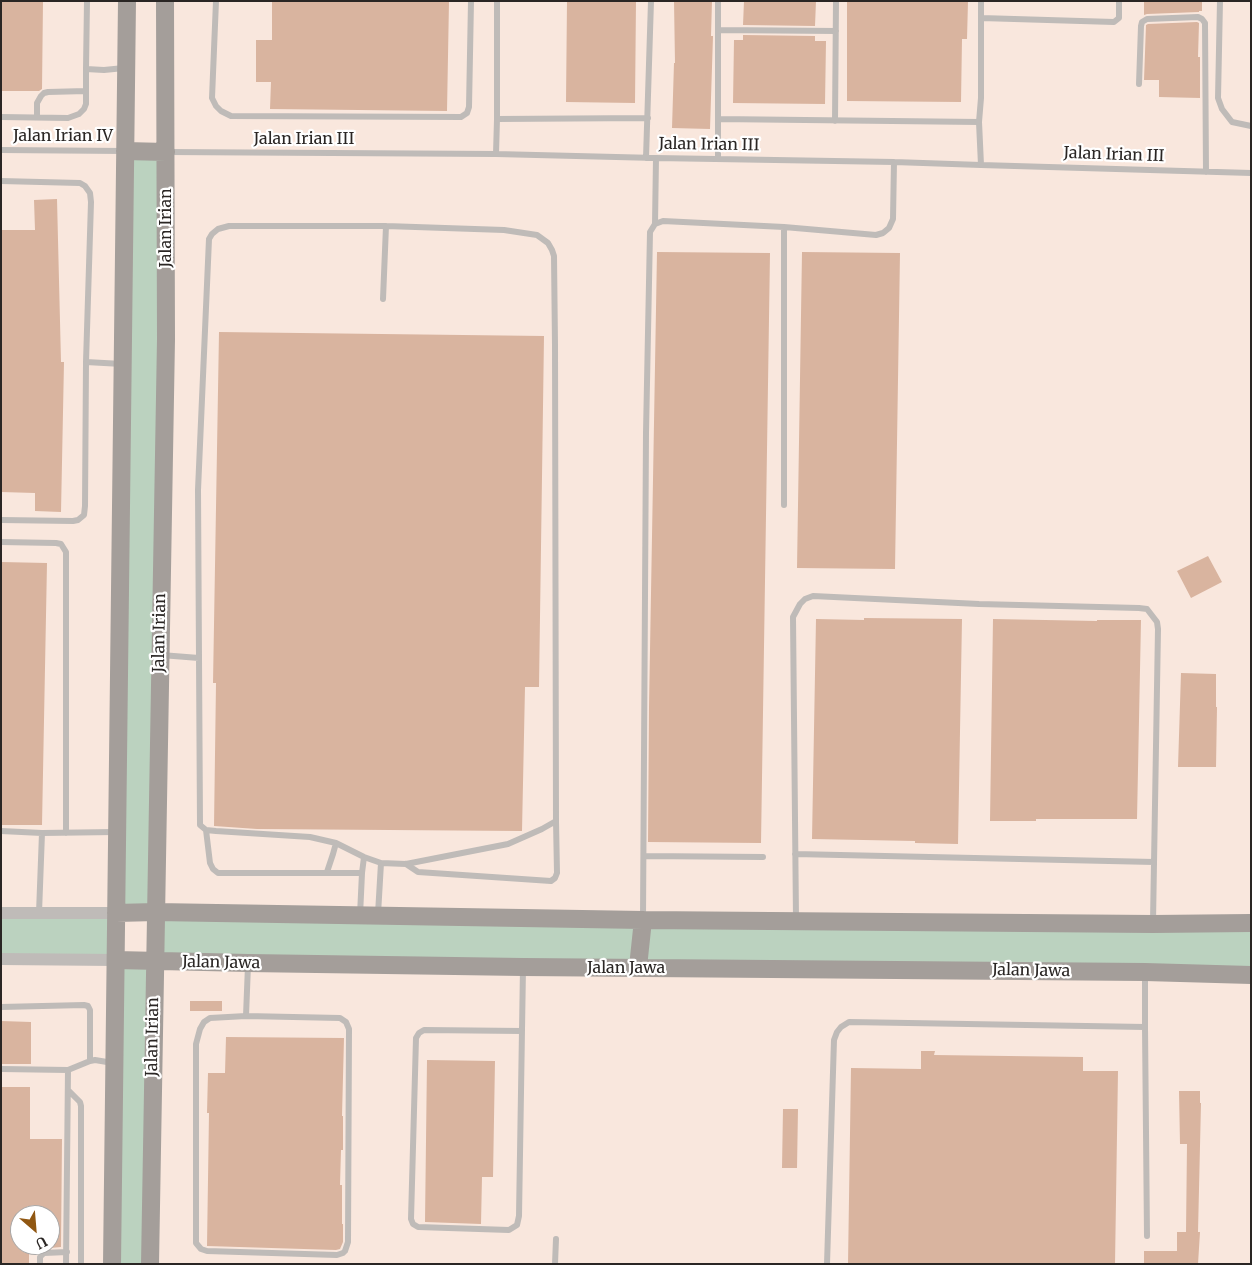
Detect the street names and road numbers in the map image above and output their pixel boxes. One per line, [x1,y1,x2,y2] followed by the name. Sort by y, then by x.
[13,126,113,146] street label: Jalan Irian IV
[253,129,355,149] street label: Jalan Irian III
[658,135,760,155] street label: Jalan Irian III
[1063,144,1165,166] street label: Jalan Irian III
[156,188,176,268] street label: Jalan Irian
[150,593,170,673] street label: Jalan Irian
[182,953,260,973] street label: Jalan Jawa
[587,958,665,978] street label: Jalan Jawa
[992,961,1070,981] street label: Jalan Jawa
[143,997,163,1077] street label: Jalan Irian

